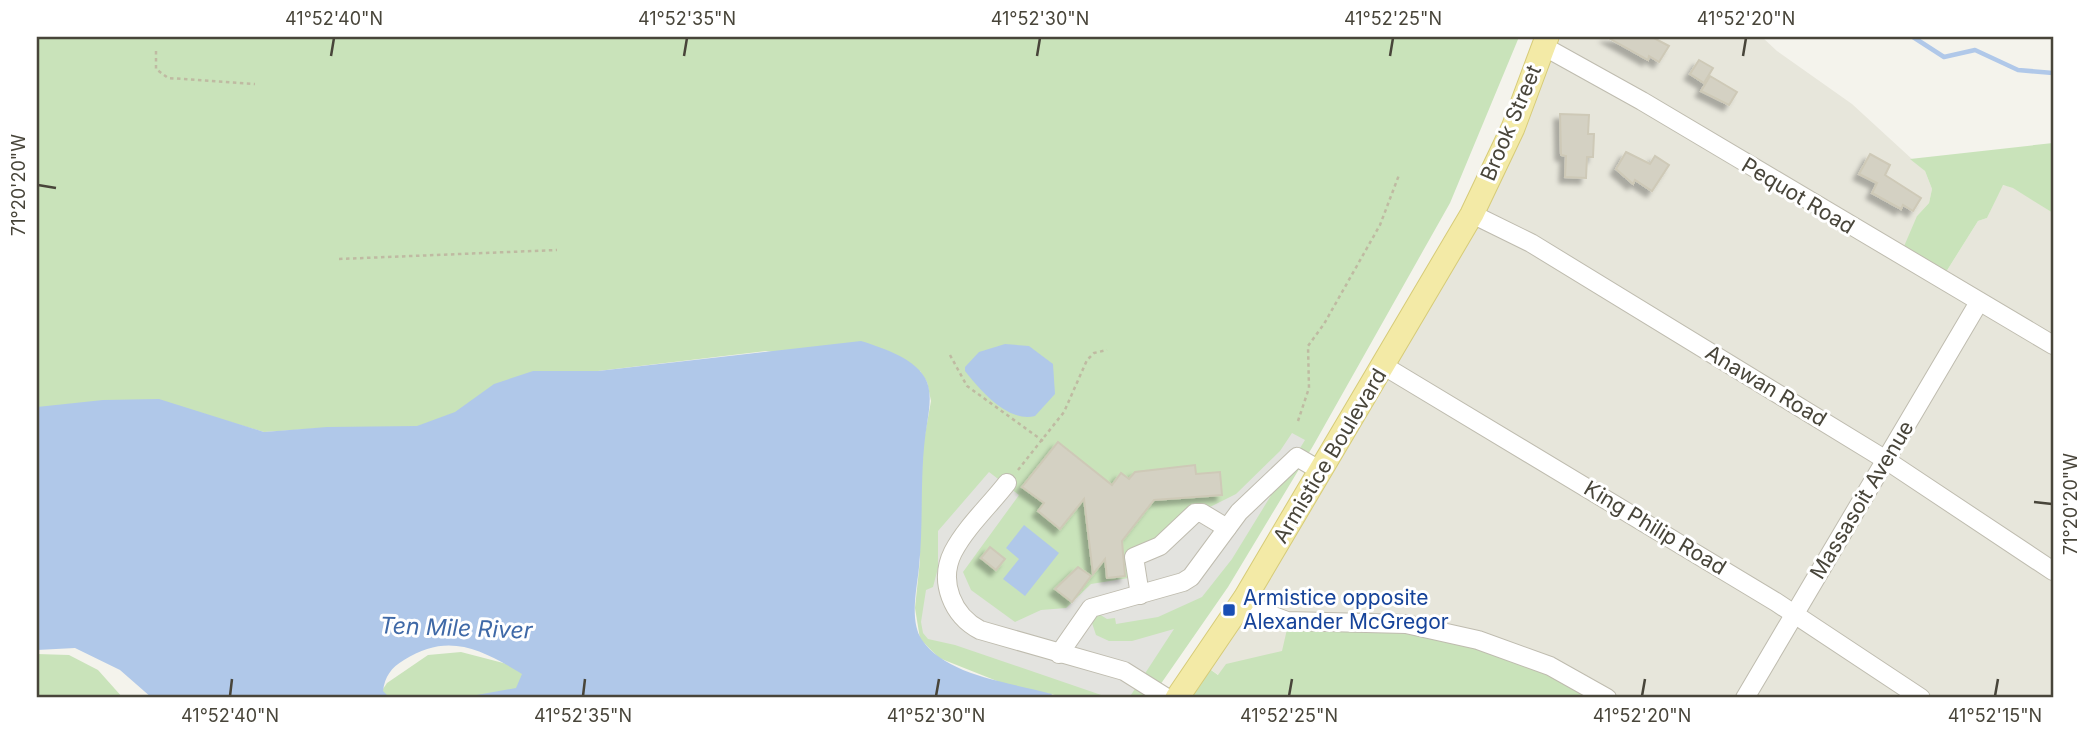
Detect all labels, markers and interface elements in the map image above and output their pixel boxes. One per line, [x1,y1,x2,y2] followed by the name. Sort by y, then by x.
[285,8,383,29] text: 41°52'40"N
[638,8,736,29] text: 41°52'35"N
[991,8,1089,29] text: 41°52'30"N
[1344,8,1442,29] text: 41°52'25"N
[1697,8,1795,29] text: 41°52'20"N
[1475,61,1546,184] street label: Brook Street
[8,134,29,236] text: 71°20'20"W
[1737,152,1859,239] street label: Pequot Road
[1701,340,1831,431] street label: Anawan Road
[1268,364,1392,547] street label: Armistice Boulevard
[1804,416,1919,583] street label: Massasoit Avenue
[2060,453,2081,555] text: 71°20'20"W
[1580,475,1731,580] street label: King Philip Road
[1243,585,1449,634] place label: Armistice opposite Alexander McGregor
[1221,602,1237,618] marker: Armistice opposite Alexander McGregor
[379,611,534,645] water label: Ten Mile River
[181,705,279,726] text: 41°52'40"N
[534,705,632,726] text: 41°52'35"N
[887,705,985,726] text: 41°52'30"N
[1240,705,1338,726] text: 41°52'25"N
[1593,705,1691,726] text: 41°52'20"N
[1948,705,2042,726] text: 41°52'15"N

